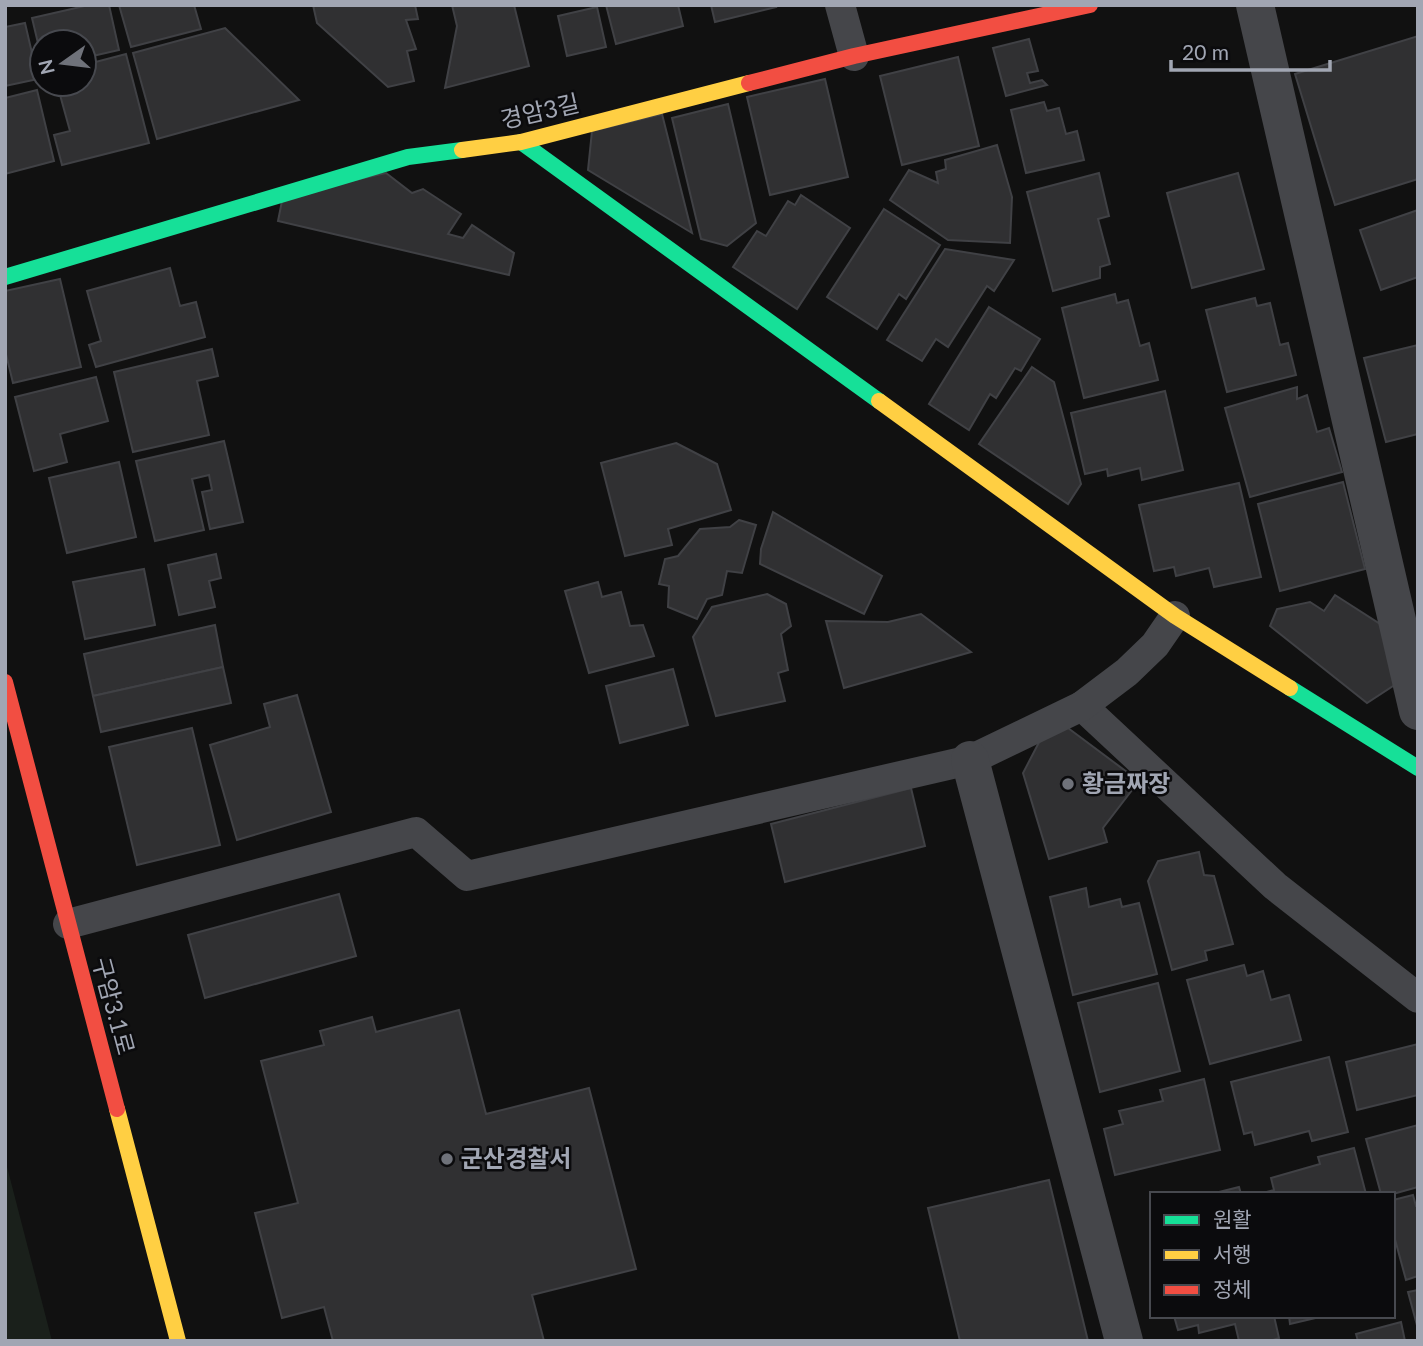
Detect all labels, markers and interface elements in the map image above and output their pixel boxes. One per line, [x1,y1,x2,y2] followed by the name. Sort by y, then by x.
[28,28,98,98] north arrow
[1171,28,1330,72] scale bar
[1182,39,1229,64] text: 20 m
[33,57,59,77] text: N
[497,87,582,134] street label: 경암3길
[1082,768,1170,797] place label: 황금짜장
[1060,776,1076,792] marker: 황금짜장
[88,954,141,1058] street label: 구암3.1로
[461,1143,571,1172] place label: 군산경찰서
[439,1151,455,1167] marker: 군산경찰서
[1150,1192,1395,1318] legend
[1213,1206,1252,1231] text: 원활
[1213,1241,1252,1266] text: 서행
[1213,1276,1252,1301] text: 정체

